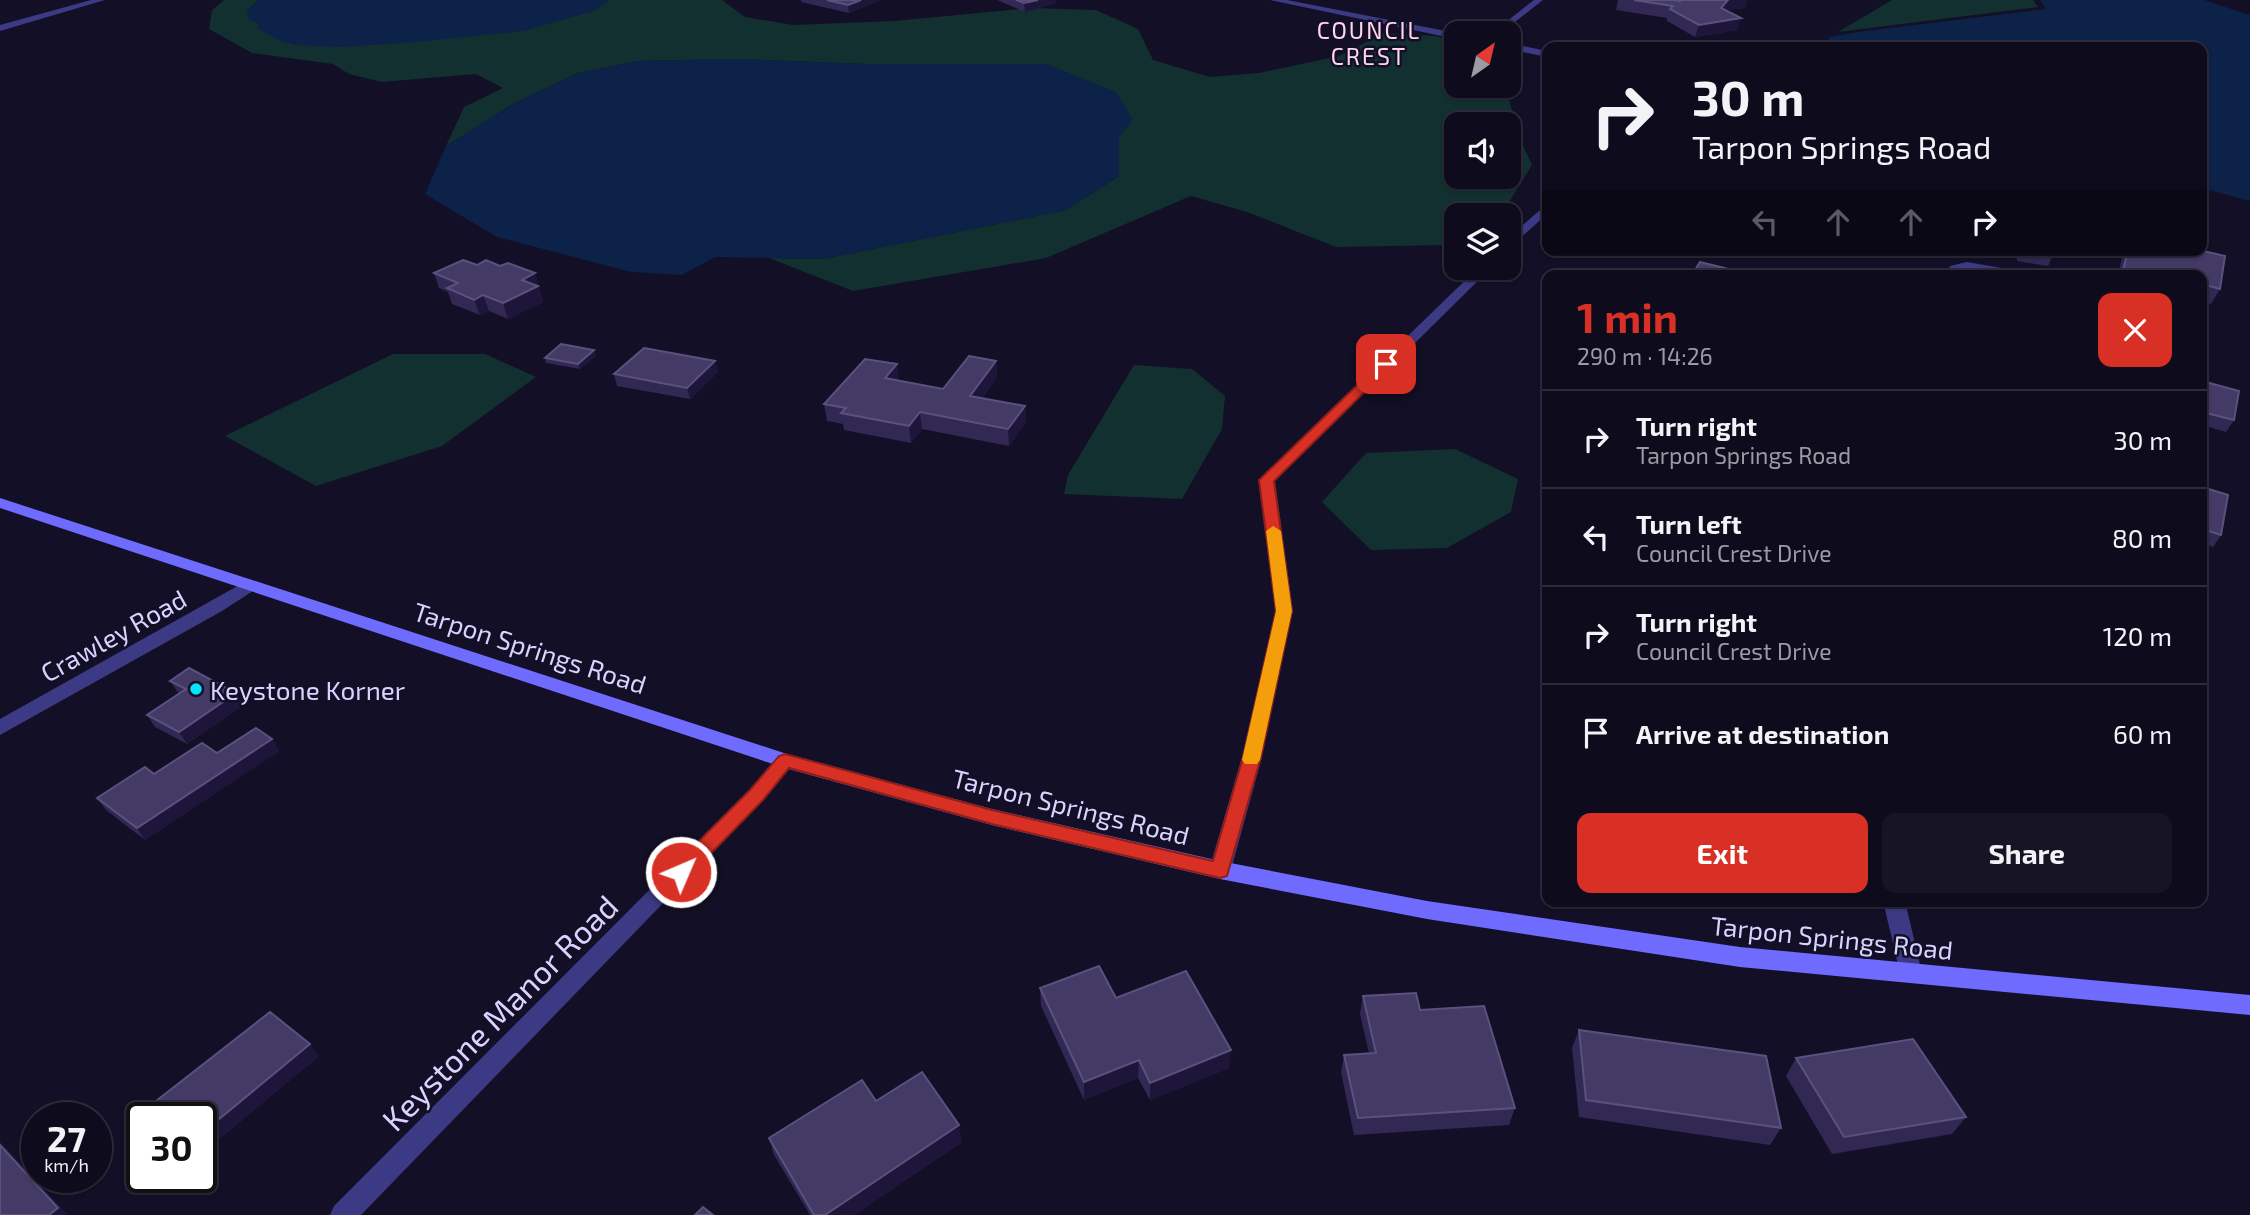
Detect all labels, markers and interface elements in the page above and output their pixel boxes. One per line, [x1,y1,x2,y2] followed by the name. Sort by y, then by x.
[1317,16,1421,70] district label: COUNCIL CREST
[1444,21,1521,98] north arrow
[1444,21,1521,280] map controls
[1692,67,1804,126] text: 30 m
[1577,70,1668,161] icon: right
[1444,112,1521,189] button: sound
[1692,127,1991,165] text: Tarpon Springs Road
[1444,203,1521,280] button: layers
[1746,203,1784,241] icon: left
[1819,203,1857,241] icon: ahead
[1892,203,1930,241] icon: ahead
[1965,203,2003,241] icon: right
[1577,291,1678,341] text: 1 min
[2098,293,2172,367] button: close
[1356,334,1416,394] pin
[1577,342,1713,370] text: 290 m · 14:26
[1367,345,1405,383] icon: arrive
[1636,410,1757,441] text: Turn right
[1577,420,1615,458] icon: right
[2113,424,2172,455] text: 30 m
[1636,441,1851,469] text: Tarpon Springs Road
[1636,508,1742,539] text: Turn left
[1577,518,1615,556] icon: left
[2112,522,2172,553] text: 80 m
[1636,539,1832,567] text: Council Crest Drive
[35,582,191,688] street label: Crawley Road
[410,595,650,699] street label: Tarpon Springs Road
[1636,606,1757,637] text: Turn right
[1577,616,1615,654] icon: right
[2103,620,2172,651] text: 120 m
[1636,637,1832,665] text: Council Crest Drive
[210,674,405,705] place label: Keystone Korner
[188,681,204,697] marker: Keystone Korner
[1577,714,1615,752] icon: arrive
[1636,718,1889,749] text: Arrive at destination
[2113,718,2172,749] text: 60 m
[949,762,1193,850] street label: Tarpon Springs Road
[1577,813,1868,893] button: Exit
[1882,813,2172,893] button: Share
[644,835,718,909] position arrow
[373,886,625,1138] street label: Keystone Manor Road
[1709,909,1955,965] street label: Tarpon Springs Road
[126,1102,217,1193] speed limit sign: 30
[47,1117,86,1159] text: 27
[44,1154,89,1176] text: km/h

